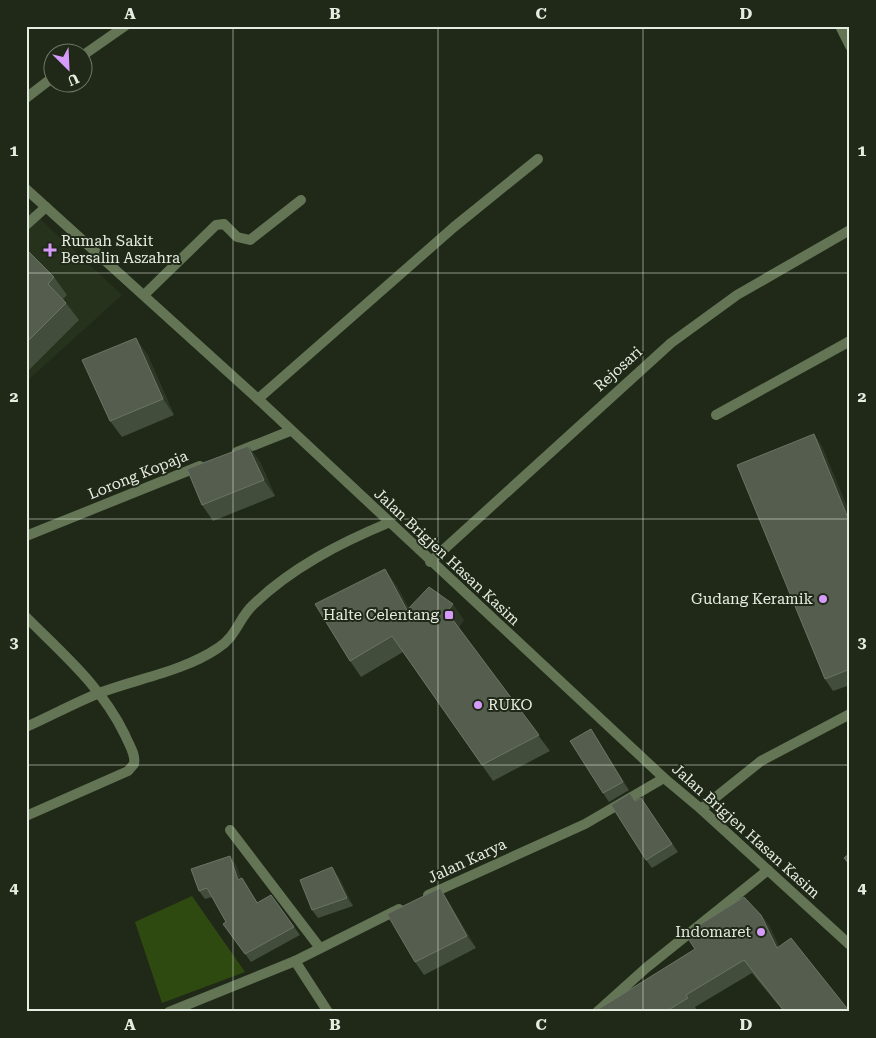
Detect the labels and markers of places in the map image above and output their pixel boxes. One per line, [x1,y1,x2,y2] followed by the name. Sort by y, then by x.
[61,232,180,267] place label: Rumah Sakit Bersalin Aszahra
[43,243,57,257] marker: Rumah Sakit Bersalin Aszahra
[691,590,813,608] place label: Gudang Keramik
[817,593,829,605] marker: Gudang Keramik
[323,606,439,624] place label: Halte Celentang
[443,609,455,621] marker: Halte Celentang
[488,696,532,714] place label: RUKO
[472,699,484,711] marker: RUKO
[675,923,751,941] place label: Indomaret
[755,926,767,938] marker: Indomaret

